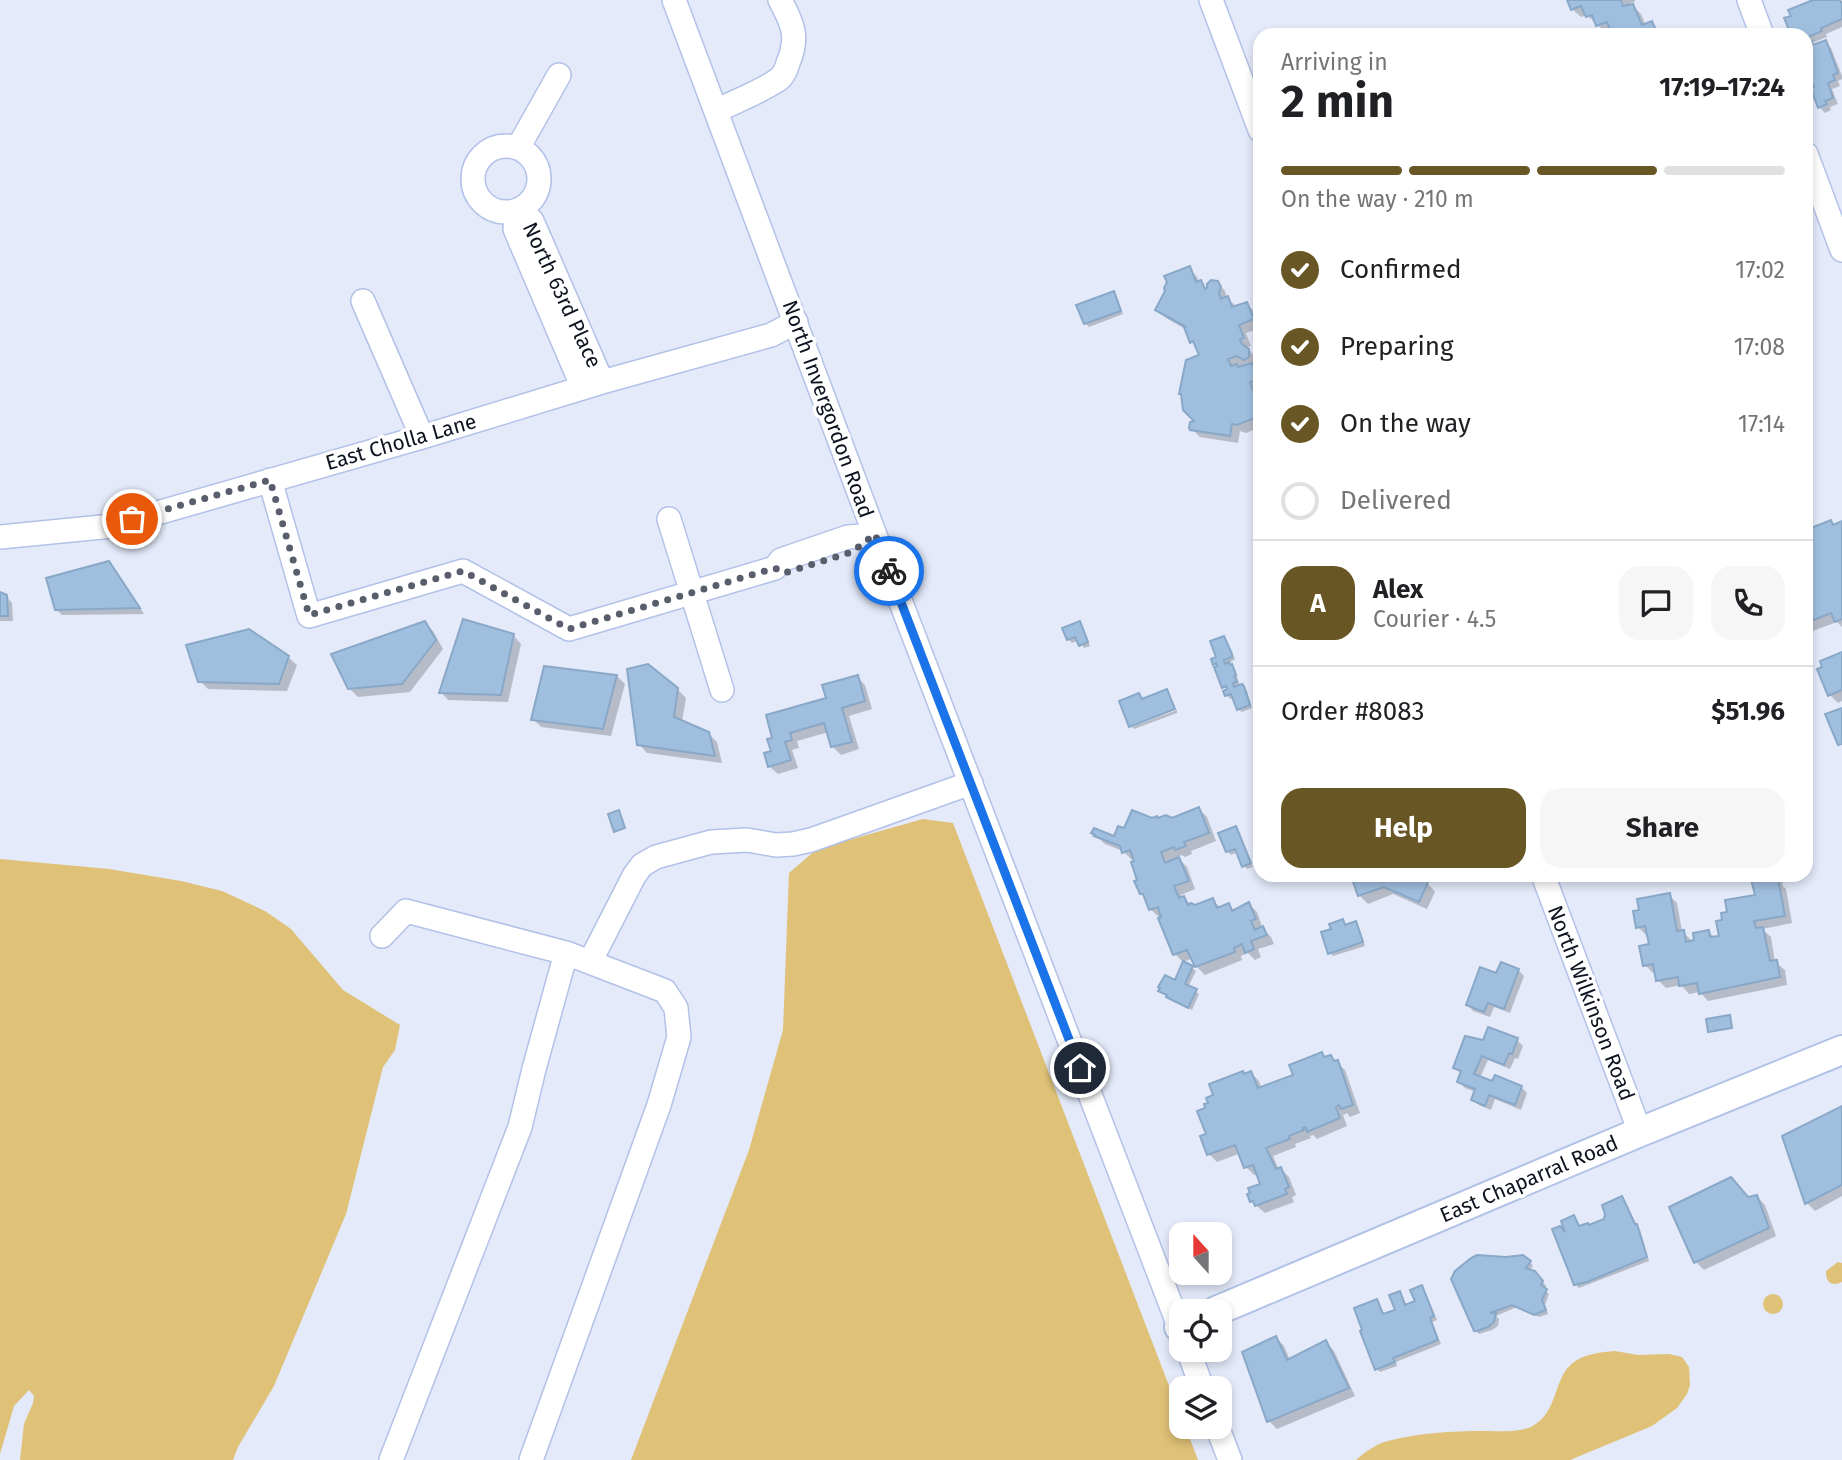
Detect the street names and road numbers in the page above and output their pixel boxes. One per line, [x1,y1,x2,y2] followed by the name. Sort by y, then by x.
[517,218,607,372] street label: North 63rd Place
[777,297,879,521] street label: North Invergordon Road
[322,408,480,476] street label: East Cholla Lane
[1542,902,1640,1104] street label: North Wilkinson Road
[1436,1130,1622,1228] street label: East Chaparral Road

